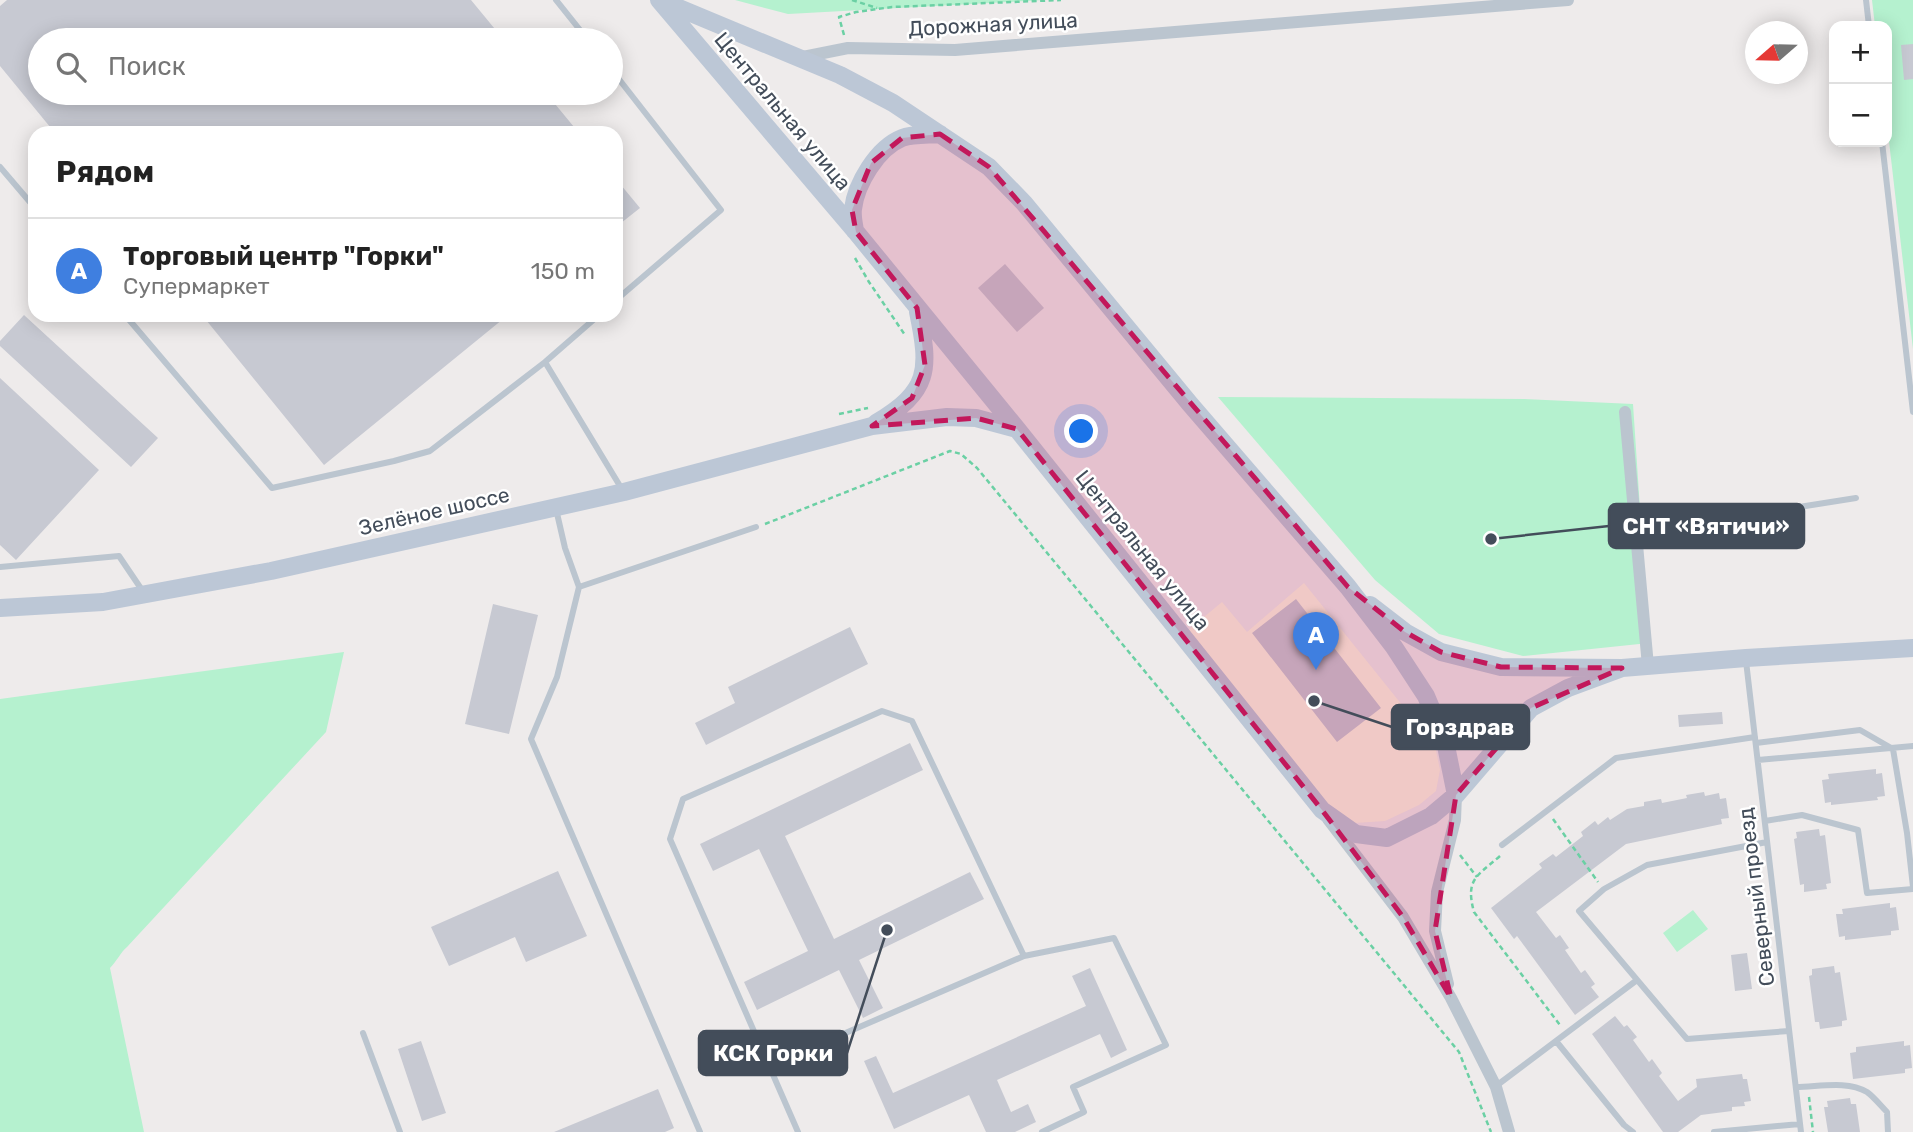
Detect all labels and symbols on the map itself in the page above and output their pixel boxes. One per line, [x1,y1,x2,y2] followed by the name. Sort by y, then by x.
[908,7,1078,41] street label: Дорожная улица
[1745,21,1808,84] north arrow
[710,27,856,195] street label: Центральная улица
[1064,414,1098,448] your location
[1071,465,1215,635] street label: Центральная улица
[356,482,512,540] street label: Зелёное шоссе
[1609,504,1804,548] callout: СНТ «Вятичи»
[1622,512,1790,540] text: СНТ «Вятичи»
[1293,612,1339,670] pin: A
[1392,705,1529,749] callout: Горздрав
[1406,713,1515,741] text: Горздрав
[1733,806,1779,988] street label: Северный проезд
[699,1031,847,1075] callout: КСК Горки
[713,1039,833,1067] text: КСК Горки

